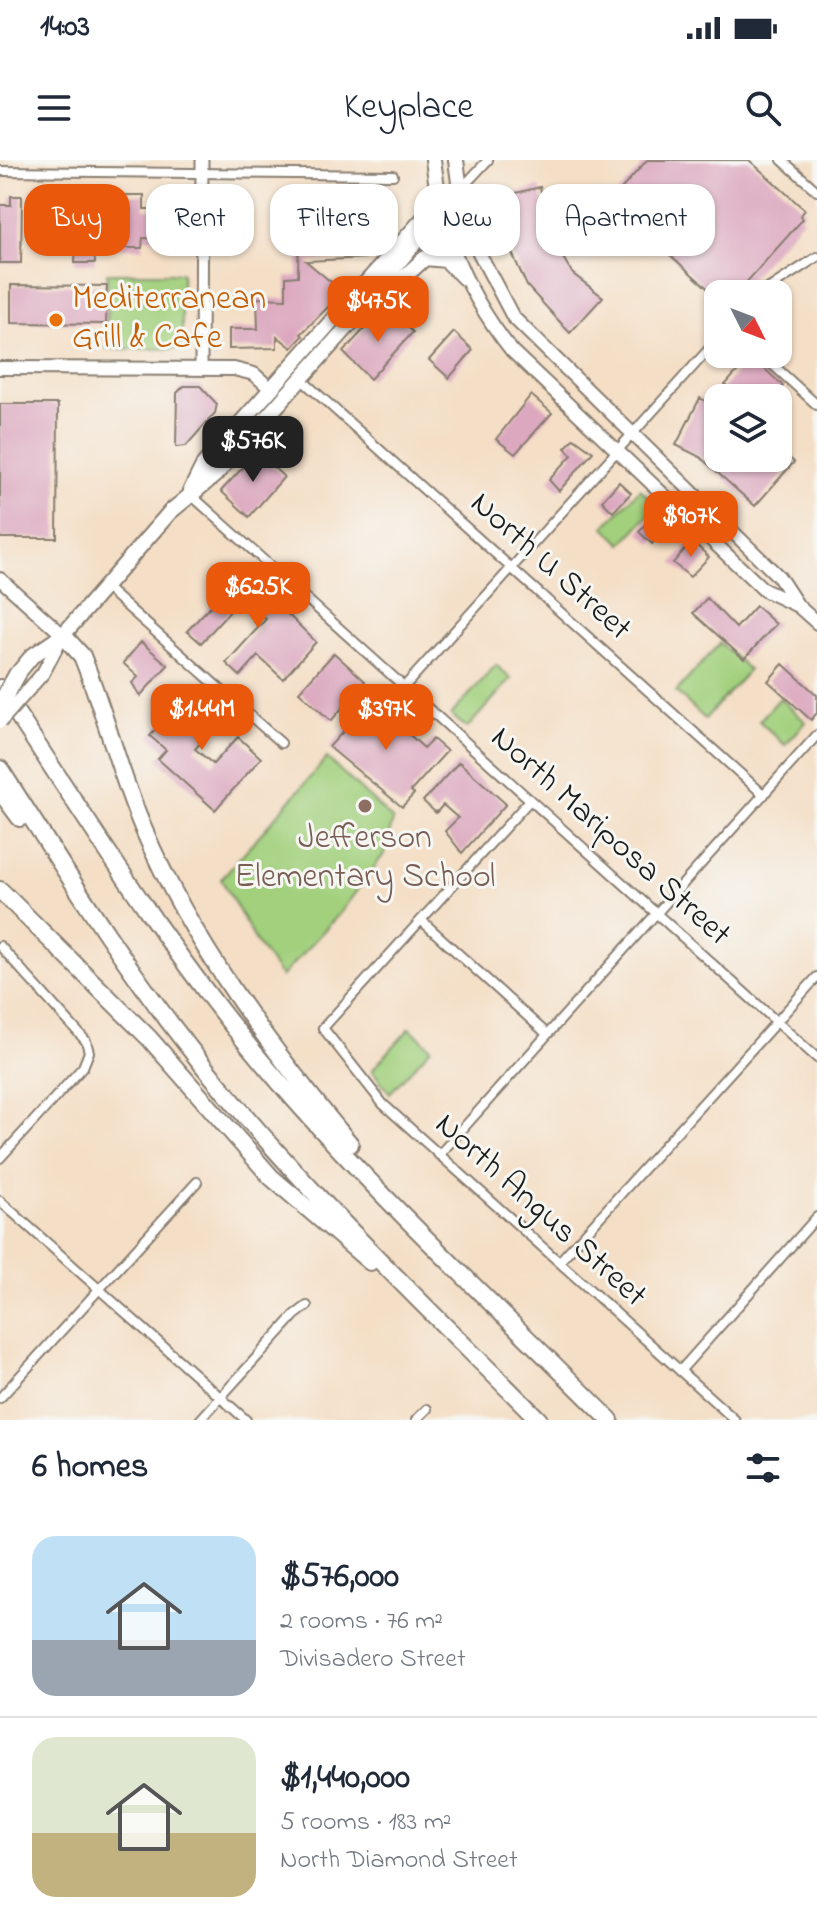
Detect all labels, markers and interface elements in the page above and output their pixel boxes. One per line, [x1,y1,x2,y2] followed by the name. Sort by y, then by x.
[40,6,90,50] text: 14:03
[344,82,473,135] text: Keyplace
[32,86,76,130] icon: menu
[741,86,785,130] icon: search
[24,184,130,256] chip: Buy
[146,184,254,256] chip: Rent
[270,184,398,256] chip: Filters
[414,184,520,256] chip: New
[536,184,715,256] chip: Apartment
[72,275,266,364] place label: Mediterranean Grill & Cafe
[322,276,434,344] pin: $475K
[704,280,792,368] north arrow
[704,280,792,472] map controls
[346,283,410,321] text: $475K
[47,311,65,329] marker: Mediterranean Grill & Cafe
[704,384,792,472] button: layers
[197,416,309,484] pin: $576K
[220,423,286,461] text: $576K
[458,481,642,653] street label: North U Street
[635,491,747,559] pin: $907K
[662,498,720,536] text: $907K
[202,562,314,630] pin: $625K
[224,569,292,607] text: $625K
[137,684,267,752] pin: $1.44M
[330,684,442,752] pin: $397K
[169,691,235,729] text: $1.44M
[357,691,415,729] text: $397K
[478,715,742,959] street label: North Mariposa Street
[356,797,374,815] marker: Jefferson Elementary School
[235,814,495,903] place label: Jefferson Elementary School
[423,1102,657,1320] street label: North Angus Street
[32,1443,148,1493] text: 6 homes
[741,1446,785,1490] icon: filters
[280,1553,399,1603] text: $576,000
[96,1568,192,1664] icon: home
[280,1603,443,1641] text: 2 rooms · 76 m²
[280,1641,466,1679] text: Divisadero Street
[280,1754,410,1804] text: $1,440,000
[96,1769,192,1865] icon: home
[280,1804,452,1842] text: 5 rooms · 183 m²
[280,1842,518,1880] text: North Diamond Street

